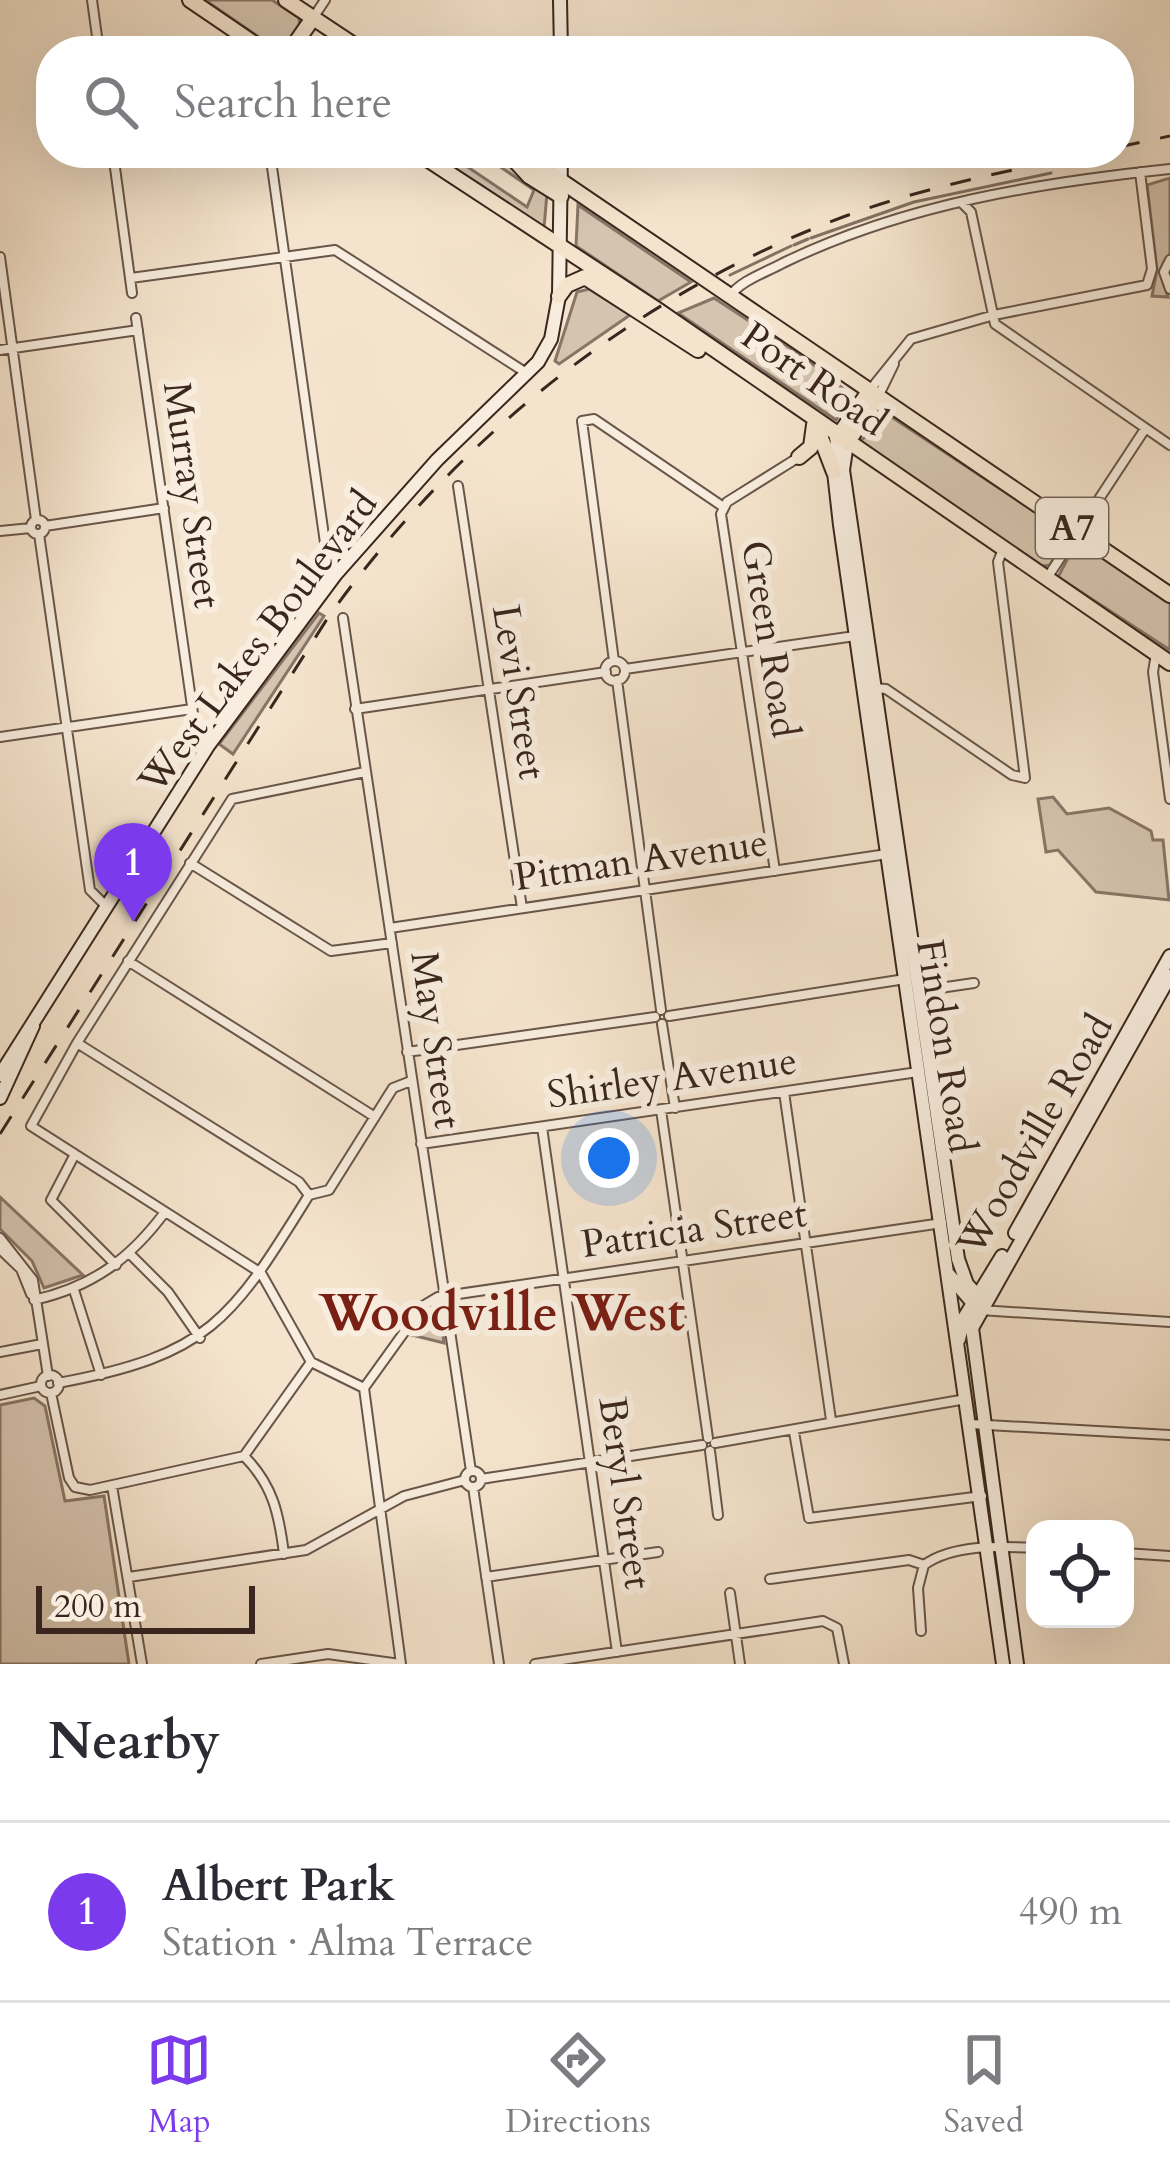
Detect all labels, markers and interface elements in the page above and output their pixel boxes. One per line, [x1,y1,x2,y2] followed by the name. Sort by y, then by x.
[36,36,1134,168] search box
[78,69,144,135] icon: search
[174,72,392,133] text: Search here
[730,309,898,449] street label: Port Road
[150,378,234,612] street label: Murray Street
[126,479,390,805] street label: West Lakes Boulevard
[1036,498,1108,558] road number: A7
[728,537,812,742] street label: Green Road
[479,601,559,783] street label: Levi Street
[511,816,771,904] street label: Pitman Avenue
[94,823,172,922] pin: 1
[903,935,989,1157] street label: Findon Road
[397,948,475,1132] street label: May Street
[944,1004,1126,1266] street label: Woodville Road
[544,1034,800,1122] street label: Shirley Avenue
[579,1128,639,1188] your location
[578,1187,810,1271] street label: Patricia Street
[318,1279,685,1349] district label: Woodville West
[585,1394,665,1592] street label: Beryl Street
[1026,1520,1134,1628] map controls
[1026,1520,1134,1628] button: locate
[36,1580,255,1633] scale bar
[54,1584,141,1629] text: 200 m
[48,1707,220,1777] text: Nearby
[162,1855,395,1916] text: Albert Park
[77,1885,97,1938] text: 1
[1019,1885,1122,1938] text: 490 m
[162,1916,533,1969] text: Station · Alma Terrace
[146,2027,212,2144] tab: Map
[505,2027,651,2144] tab: Directions
[944,2027,1024,2144] tab: Saved

